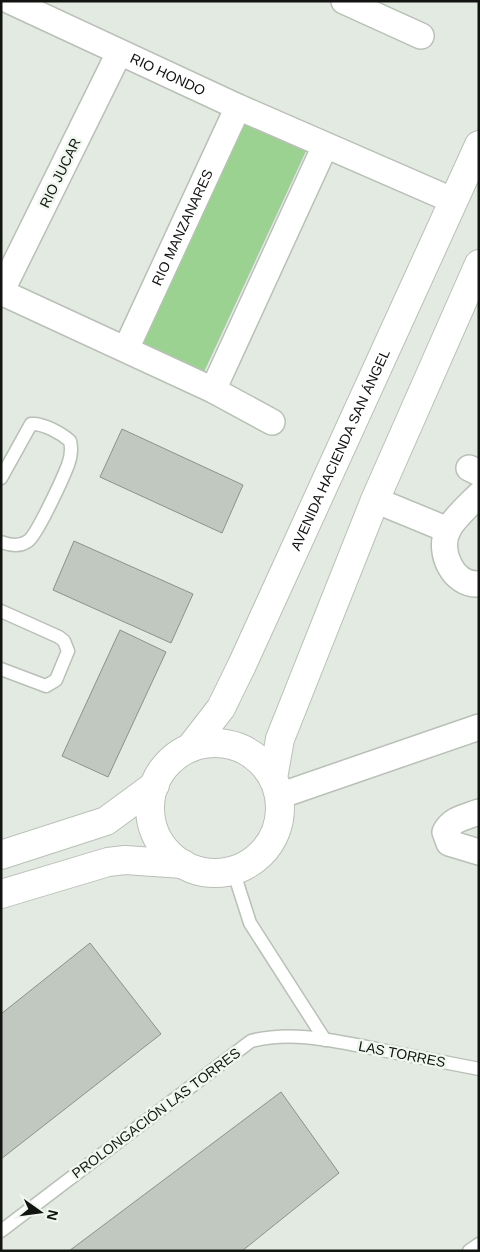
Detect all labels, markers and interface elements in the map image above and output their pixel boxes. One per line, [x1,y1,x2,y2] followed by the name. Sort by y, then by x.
[128,50,208,99] street label: RIO HONDO
[36,136,84,210] street label: RIO JUCAR
[149,167,216,288] street label: RIO MANZANARES
[287,346,393,553] street label: AVENIDA HACIENDA SAN ÁNGEL
[357,1038,447,1070] street label: LAS TORRES
[69,1044,243,1182] street label: PROLONGACIÓN LAS TORRES
[15,1187,65,1237] north arrow
[44,1208,62,1222] text: N

